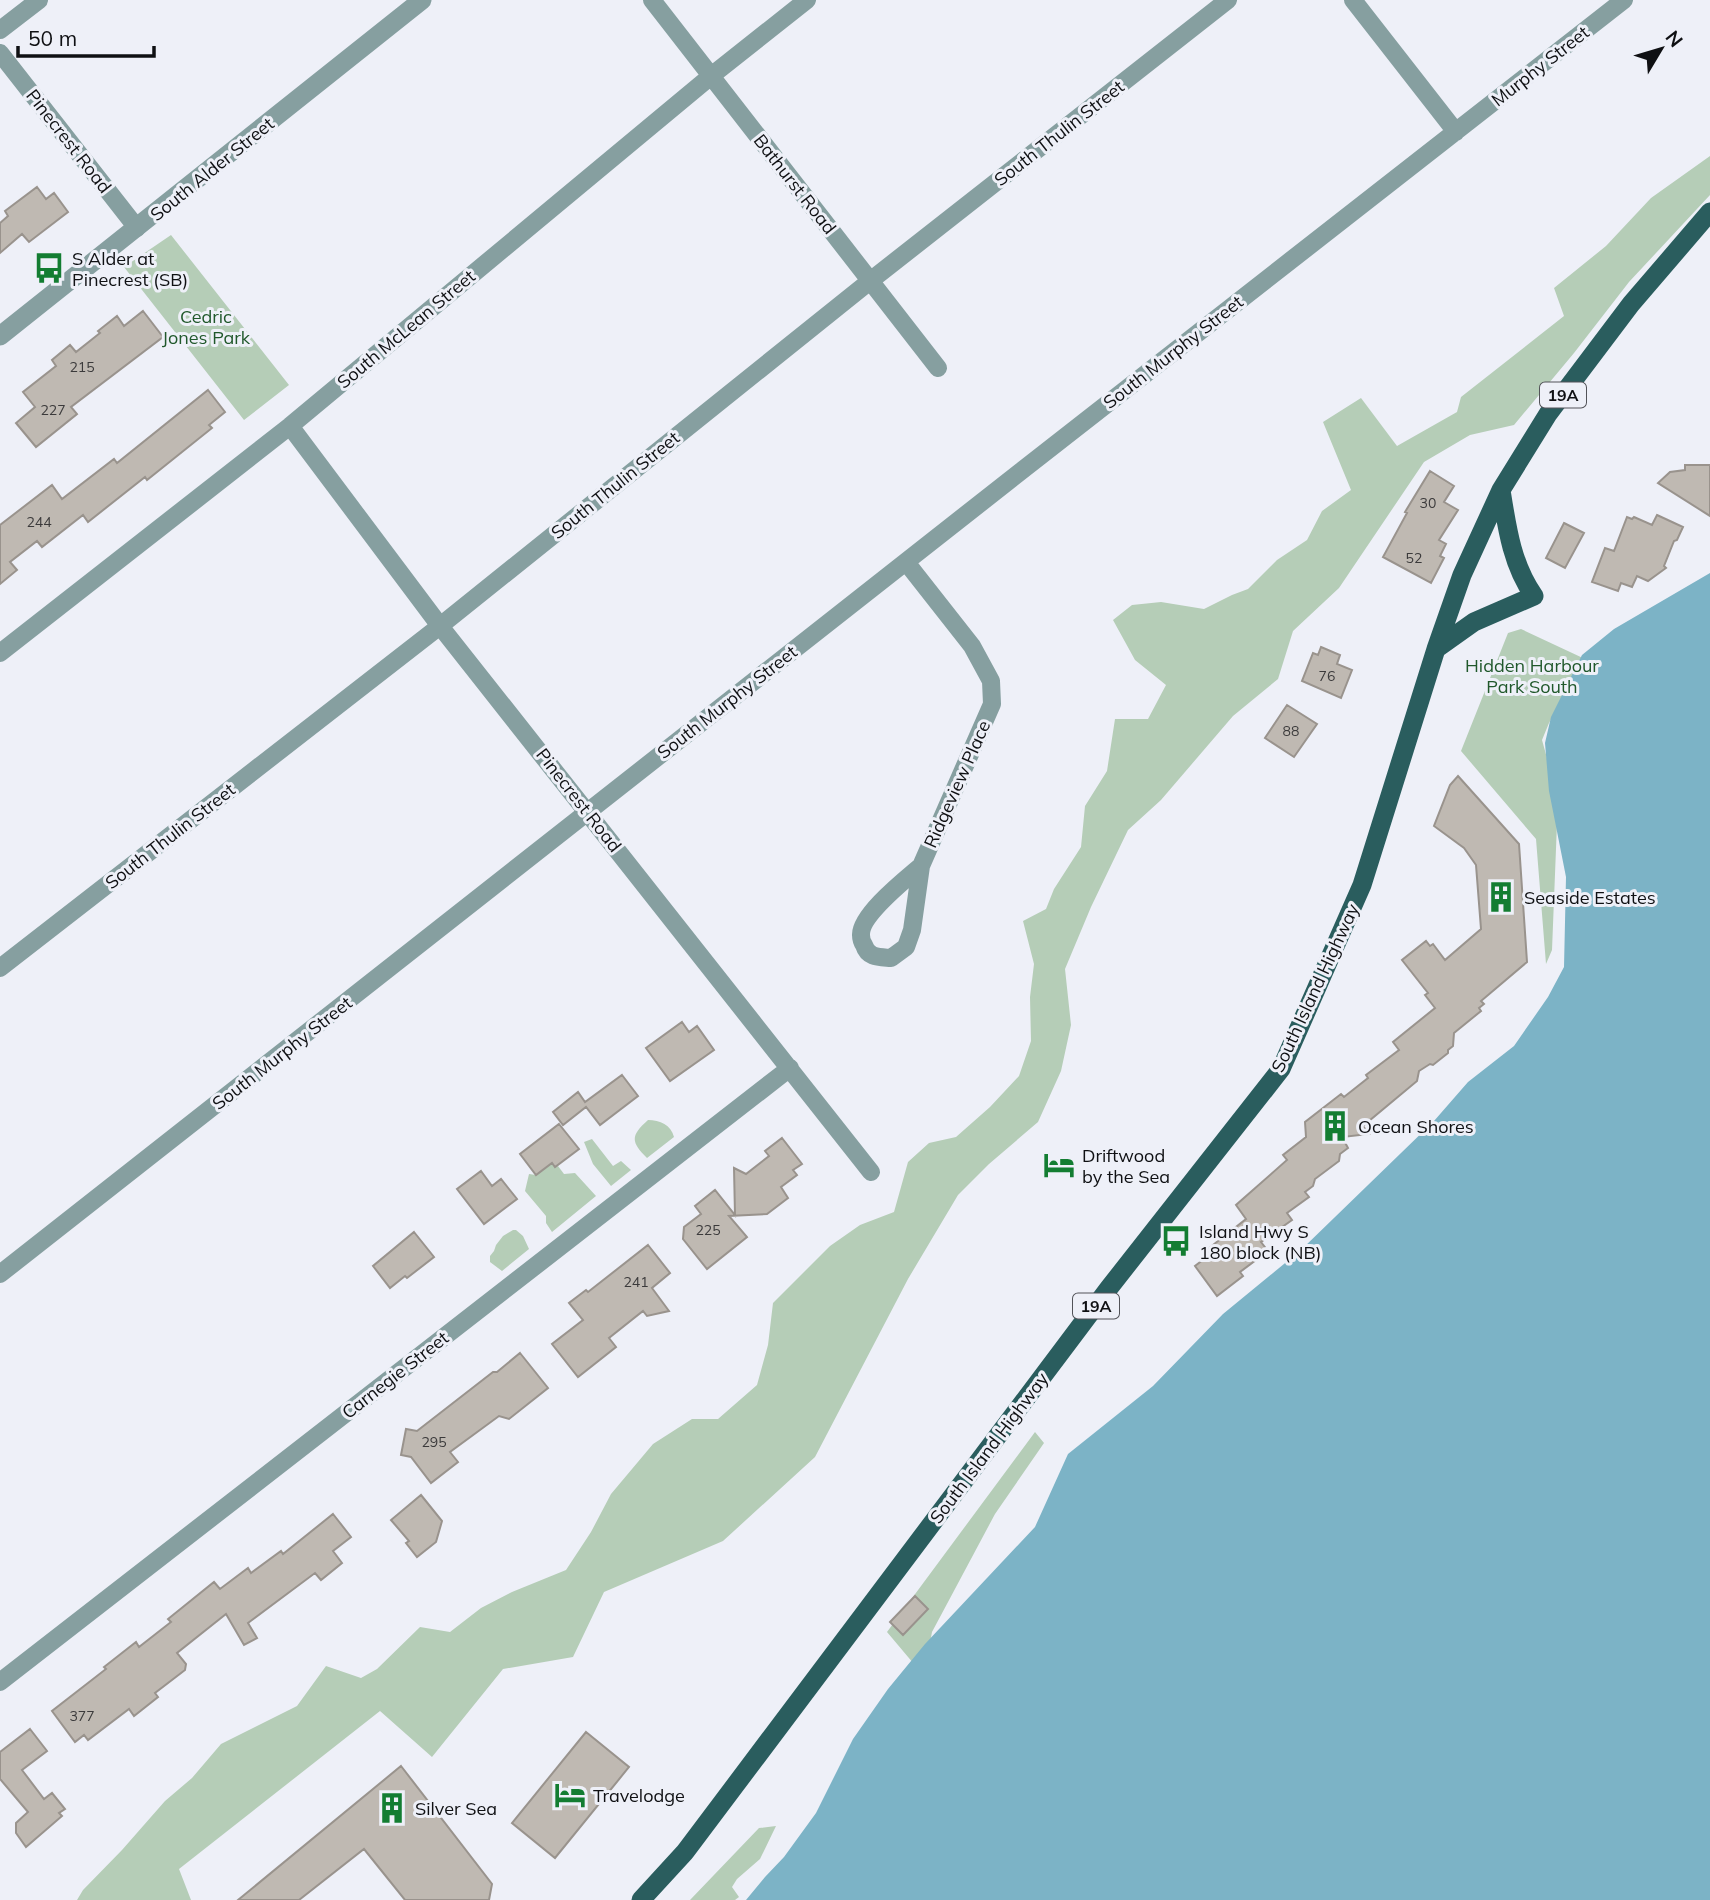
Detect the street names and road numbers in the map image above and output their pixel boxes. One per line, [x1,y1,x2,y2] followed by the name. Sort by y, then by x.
[1487,21,1593,111] street label: Murphy Street
[989,75,1129,191] street label: South Thulin Street
[21,84,117,198] street label: Pinecrest Road
[145,112,279,226] street label: South Alder Street
[749,129,841,239] street label: Bathurst Road
[332,265,480,393] street label: South McLean Street
[1099,290,1247,414] street label: South Murphy Street
[1540,382,1586,408] road number: 19A
[546,426,684,544] street label: South Thulin Street
[653,640,801,764] street label: South Murphy Street
[919,717,995,851] street label: Ridgeview Place
[531,743,627,857] street label: Pinecrest Road
[100,778,240,894] street label: South Thulin Street
[1266,900,1364,1076] street label: South Island Highway
[208,991,356,1115] street label: South Murphy Street
[1073,1294,1119,1318] road number: 19A
[337,1326,453,1424] street label: Carnegie Street
[925,1368,1054,1528] street label: South Island Highway

